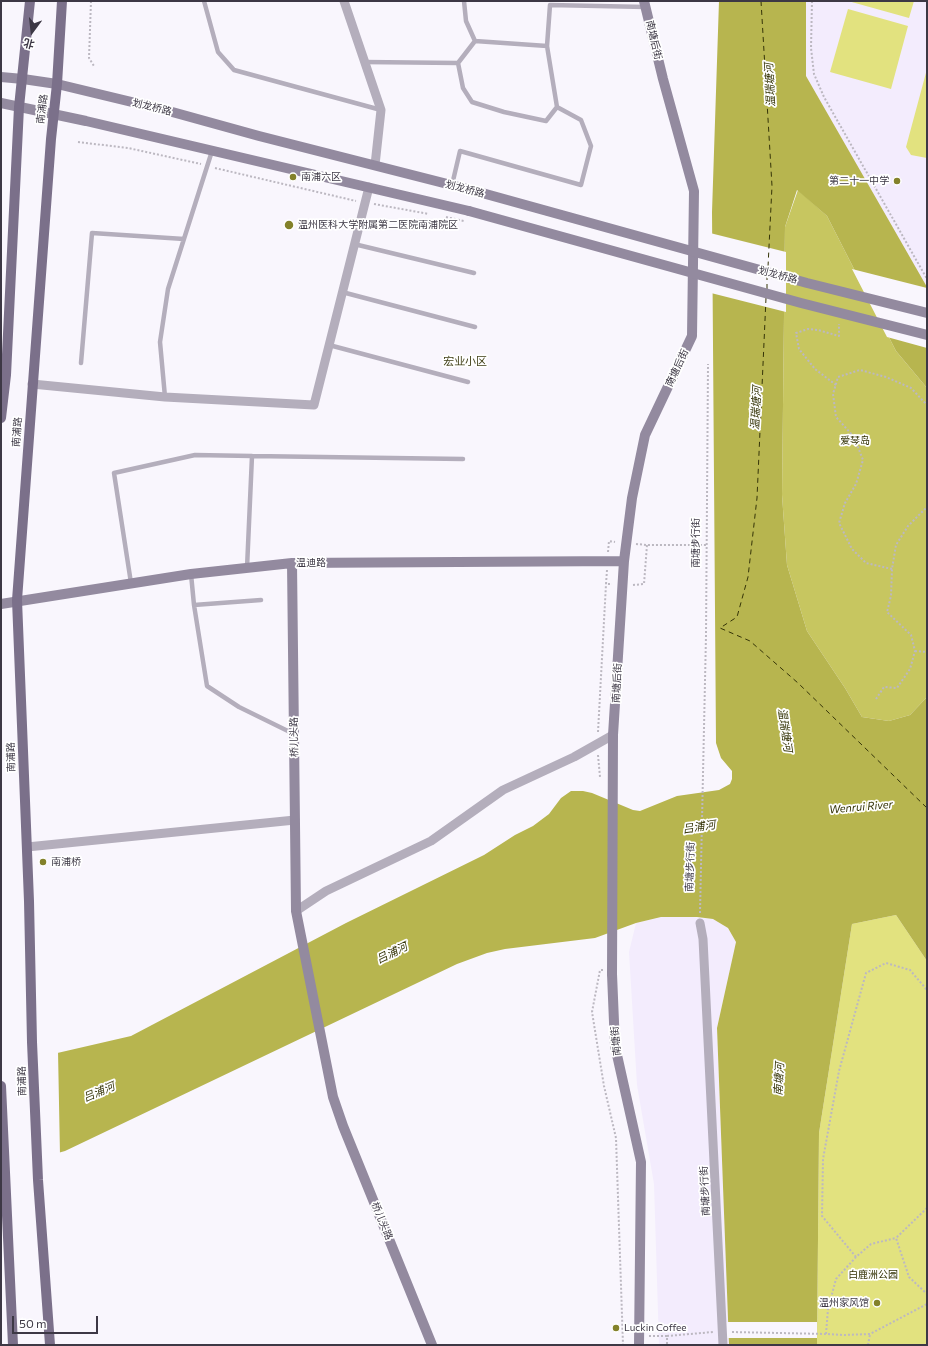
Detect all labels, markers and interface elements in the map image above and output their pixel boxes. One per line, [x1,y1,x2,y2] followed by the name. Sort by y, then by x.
[12,12,52,52] north arrow
[644,19,664,61] street label: 南塘后街
[22,36,36,52] text: 北
[762,63,778,107] water label: 温瑞塘河
[34,93,50,125] street label: 南浦路
[131,96,173,118] street label: 划龙桥路
[301,171,341,183] place label: 南浦六区
[288,172,298,182] marker: 南浦六区
[829,175,889,187] place label: 第二十一中学
[892,176,902,186] marker: 第二十一中学
[444,178,486,200] street label: 划龙桥路
[283,219,295,231] marker: 温州医科大学附属第二医院南浦院区
[298,219,458,231] place label: 温州医科大学附属第二医院南浦院区
[757,264,799,286] street label: 划龙桥路
[663,347,691,389] street label: 南塘后街
[443,354,487,368] district label: 宏业小区
[748,386,764,430] water label: 温瑞塘河
[10,417,24,447] street label: 南浦路
[840,435,870,447] park label: 爱琴岛
[690,518,702,568] street label: 南塘步行街
[296,557,326,569] street label: 温迪路
[610,663,624,703] street label: 南塘后街
[775,707,795,753] water label: 温瑞塘河
[288,717,300,757] street label: 桥儿头路
[4,742,18,772] street label: 南浦路
[829,798,893,816] water label: Wenrui River
[682,818,716,836] water label: 吕浦河
[683,842,697,892] street label: 南塘步行街
[51,856,81,868] place label: 南浦桥
[38,857,48,867] marker: 南浦桥
[374,940,410,966] water label: 吕浦河
[608,1025,624,1057] street label: 南塘街
[772,1062,786,1096] water label: 南塘河
[15,1066,29,1096] street label: 南浦路
[81,1079,117,1105] water label: 吕浦河
[698,1166,712,1216] street label: 南塘步行街
[369,1200,395,1242] street label: 桥儿头路
[848,1269,898,1281] park label: 白鹿洲公园
[819,1297,869,1309] place label: 温州家风馆
[872,1298,882,1308] marker: 温州家风馆
[14,1308,100,1334] scale bar
[19,1316,47,1330] text: 50 m
[624,1322,687,1334] place label: Luckin Coffee
[611,1323,621,1333] marker: Luckin Coffee

